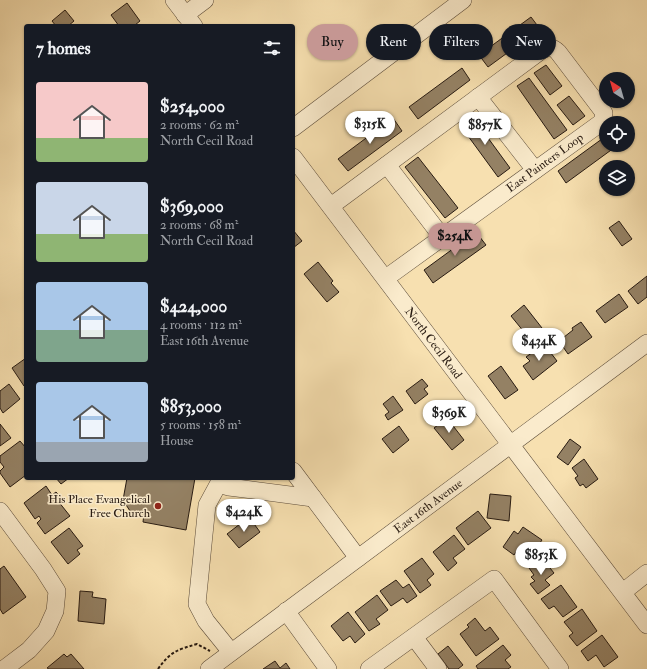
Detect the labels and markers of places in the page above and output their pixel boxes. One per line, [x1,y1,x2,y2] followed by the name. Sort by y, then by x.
[342,111,398,145] pin: $315K
[457,112,513,146] pin: $857K
[427,223,483,257] pin: $254K
[511,328,567,362] pin: $434K
[421,400,477,434] pin: $369K
[48,492,151,521] place label: His Place Evangelical Free Church
[216,499,272,533] pin: $424K
[153,501,163,511] marker: His Place Evangelical Free Church
[513,542,569,576] pin: $853K

